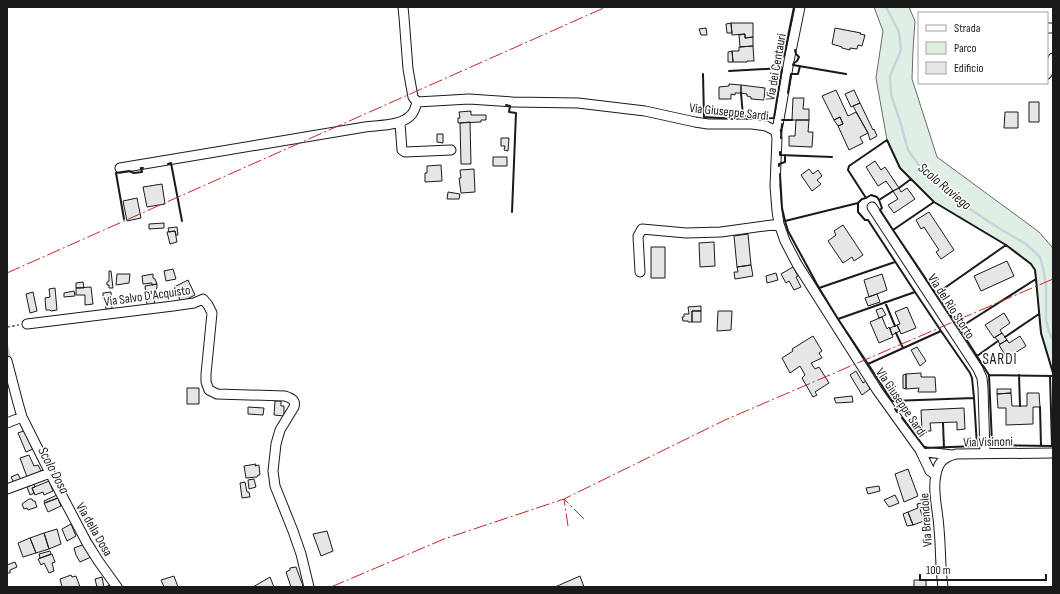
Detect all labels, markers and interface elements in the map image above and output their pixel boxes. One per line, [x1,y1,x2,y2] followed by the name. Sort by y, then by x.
[918,12,1048,84] legend
[954,21,981,36] text: Strada
[762,32,790,102] street label: Via dei Centauri
[954,41,977,56] text: Parco
[954,61,983,76] text: Edificio
[688,100,769,124] street label: Via Giuseppe Sardi
[915,159,975,214] water label: Scolo Ruviego
[924,271,978,342] street label: Via del Rio Storto
[103,282,191,310] street label: Via Salvo D'Acquisto
[982,350,1018,369] district label: SARDI
[872,365,930,440] street label: Via Giuseppe Sardi
[963,434,1013,450] street label: Via Visinoni
[34,444,73,497] water label: Scolo Dosa
[916,492,936,547] street label: Via Brendole
[72,500,116,559] street label: Via della Dosa
[920,556,1046,582] scale bar
[926,563,951,578] text: 100 m

